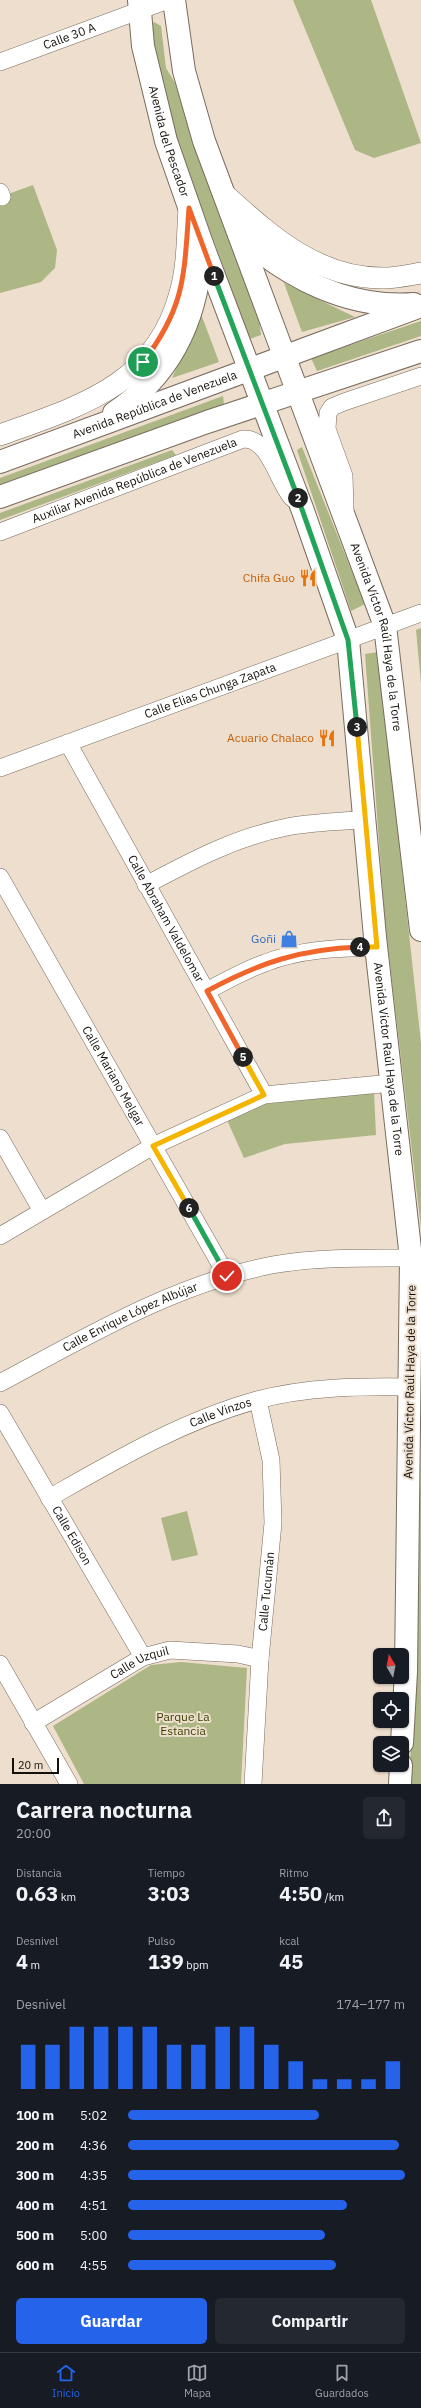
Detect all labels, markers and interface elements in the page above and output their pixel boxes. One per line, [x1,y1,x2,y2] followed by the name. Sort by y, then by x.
[41,19,98,52] street label: Calle 30 A
[146,84,193,199] street label: Avenida del Pescador
[204,266,224,286] pin: 1
[211,269,217,283] text: 1
[126,345,160,379] pin
[132,351,154,373] icon: arrive
[70,367,239,442] street label: Avenida República de Venezuela
[30,434,239,526] street label: Auxiliar Avenida República de Venezuela
[288,488,308,508] pin: 2
[295,491,301,505] text: 2
[348,540,405,733] street label: Avenida Víctor Raúl Haya de la Torre
[298,568,318,588] restaurant icon: Chifa Guo
[243,570,295,585] place label: Chifa Guo
[142,659,278,721] street label: Calle Elias Chunga Zapata
[347,717,367,737] pin: 3
[354,720,360,734] text: 3
[317,728,337,748] restaurant icon: Acuario Chalaco
[227,730,314,745] place label: Acuario Chalaco
[125,852,208,985] street label: Calle Abraham Valdelomar
[279,929,299,949] shop icon: Goñi
[251,931,276,946] place label: Goñi
[350,937,370,957] pin: 4
[357,940,363,954] text: 4
[371,961,408,1157] street label: Avenida Víctor Raúl Haya de la Torre
[79,1023,148,1129] street label: Calle Mariano Melgar
[233,1047,253,1067] pin: 5
[240,1050,246,1064] text: 5
[179,1198,199,1218] pin: 6
[186,1201,192,1215] text: 6
[210,1259,244,1293] pin
[216,1265,238,1287] icon: check
[60,1278,200,1355] street label: Calle Enrique López Albújar
[400,1284,419,1479] street label: Avenida Víctor Raúl Haya de la Torre
[187,1394,253,1430] street label: Calle Vinzos
[49,1503,95,1568] street label: Calle Edison
[255,1551,277,1632] street label: Calle Tucumán
[107,1643,170,1682] street label: Calle Uzquil
[373,1648,409,1684] north arrow
[373,1648,409,1772] map controls
[373,1692,409,1728] button: locate
[156,1709,210,1738] park label: Parque La Estancia
[373,1736,409,1772] button: layers
[12,1756,59,1775] scale bar
[18,1758,43,1772] text: 20 m
[16,1795,192,1824] text: Carrera nocturna
[363,1797,405,1839] button: share
[16,1825,51,1842] text: 20:00
[16,1866,62,1880] text: Distancia
[148,1866,185,1880] text: Tiempo
[279,1866,309,1880] text: Ritmo
[16,1880,58,1907] text: 0.63
[148,1880,190,1907] text: 3:03
[279,1880,322,1907] text: 4:50
[58,1890,76,1904] text: km
[322,1890,344,1904] text: /km
[16,1934,58,1948] text: Desnivel
[148,1934,175,1948] text: Pulso
[279,1934,299,1948] text: kcal
[16,1948,28,1975] text: 4
[148,1948,184,1975] text: 139
[279,1948,303,1975] text: 45
[28,1958,40,1972] text: m
[184,1958,209,1972] text: bpm
[16,1996,66,2013] text: Desnivel
[336,1996,405,2013] text: 174–177 m
[16,2107,54,2124] text: 100 m
[80,2107,107,2124] text: 5:02
[16,2137,54,2154] text: 200 m
[80,2137,107,2154] text: 4:36
[16,2167,54,2184] text: 300 m
[80,2167,107,2184] text: 4:35
[16,2197,54,2214] text: 400 m
[80,2197,107,2214] text: 4:51
[16,2227,54,2244] text: 500 m
[80,2227,107,2244] text: 5:00
[16,2257,54,2274] text: 600 m
[80,2257,107,2274] text: 4:55
[16,2298,207,2344] button: Guardar
[215,2298,405,2344] button: Compartir
[52,2362,80,2400] tab: Inicio
[184,2362,211,2400] tab: Mapa
[315,2362,369,2400] tab: Guardados

